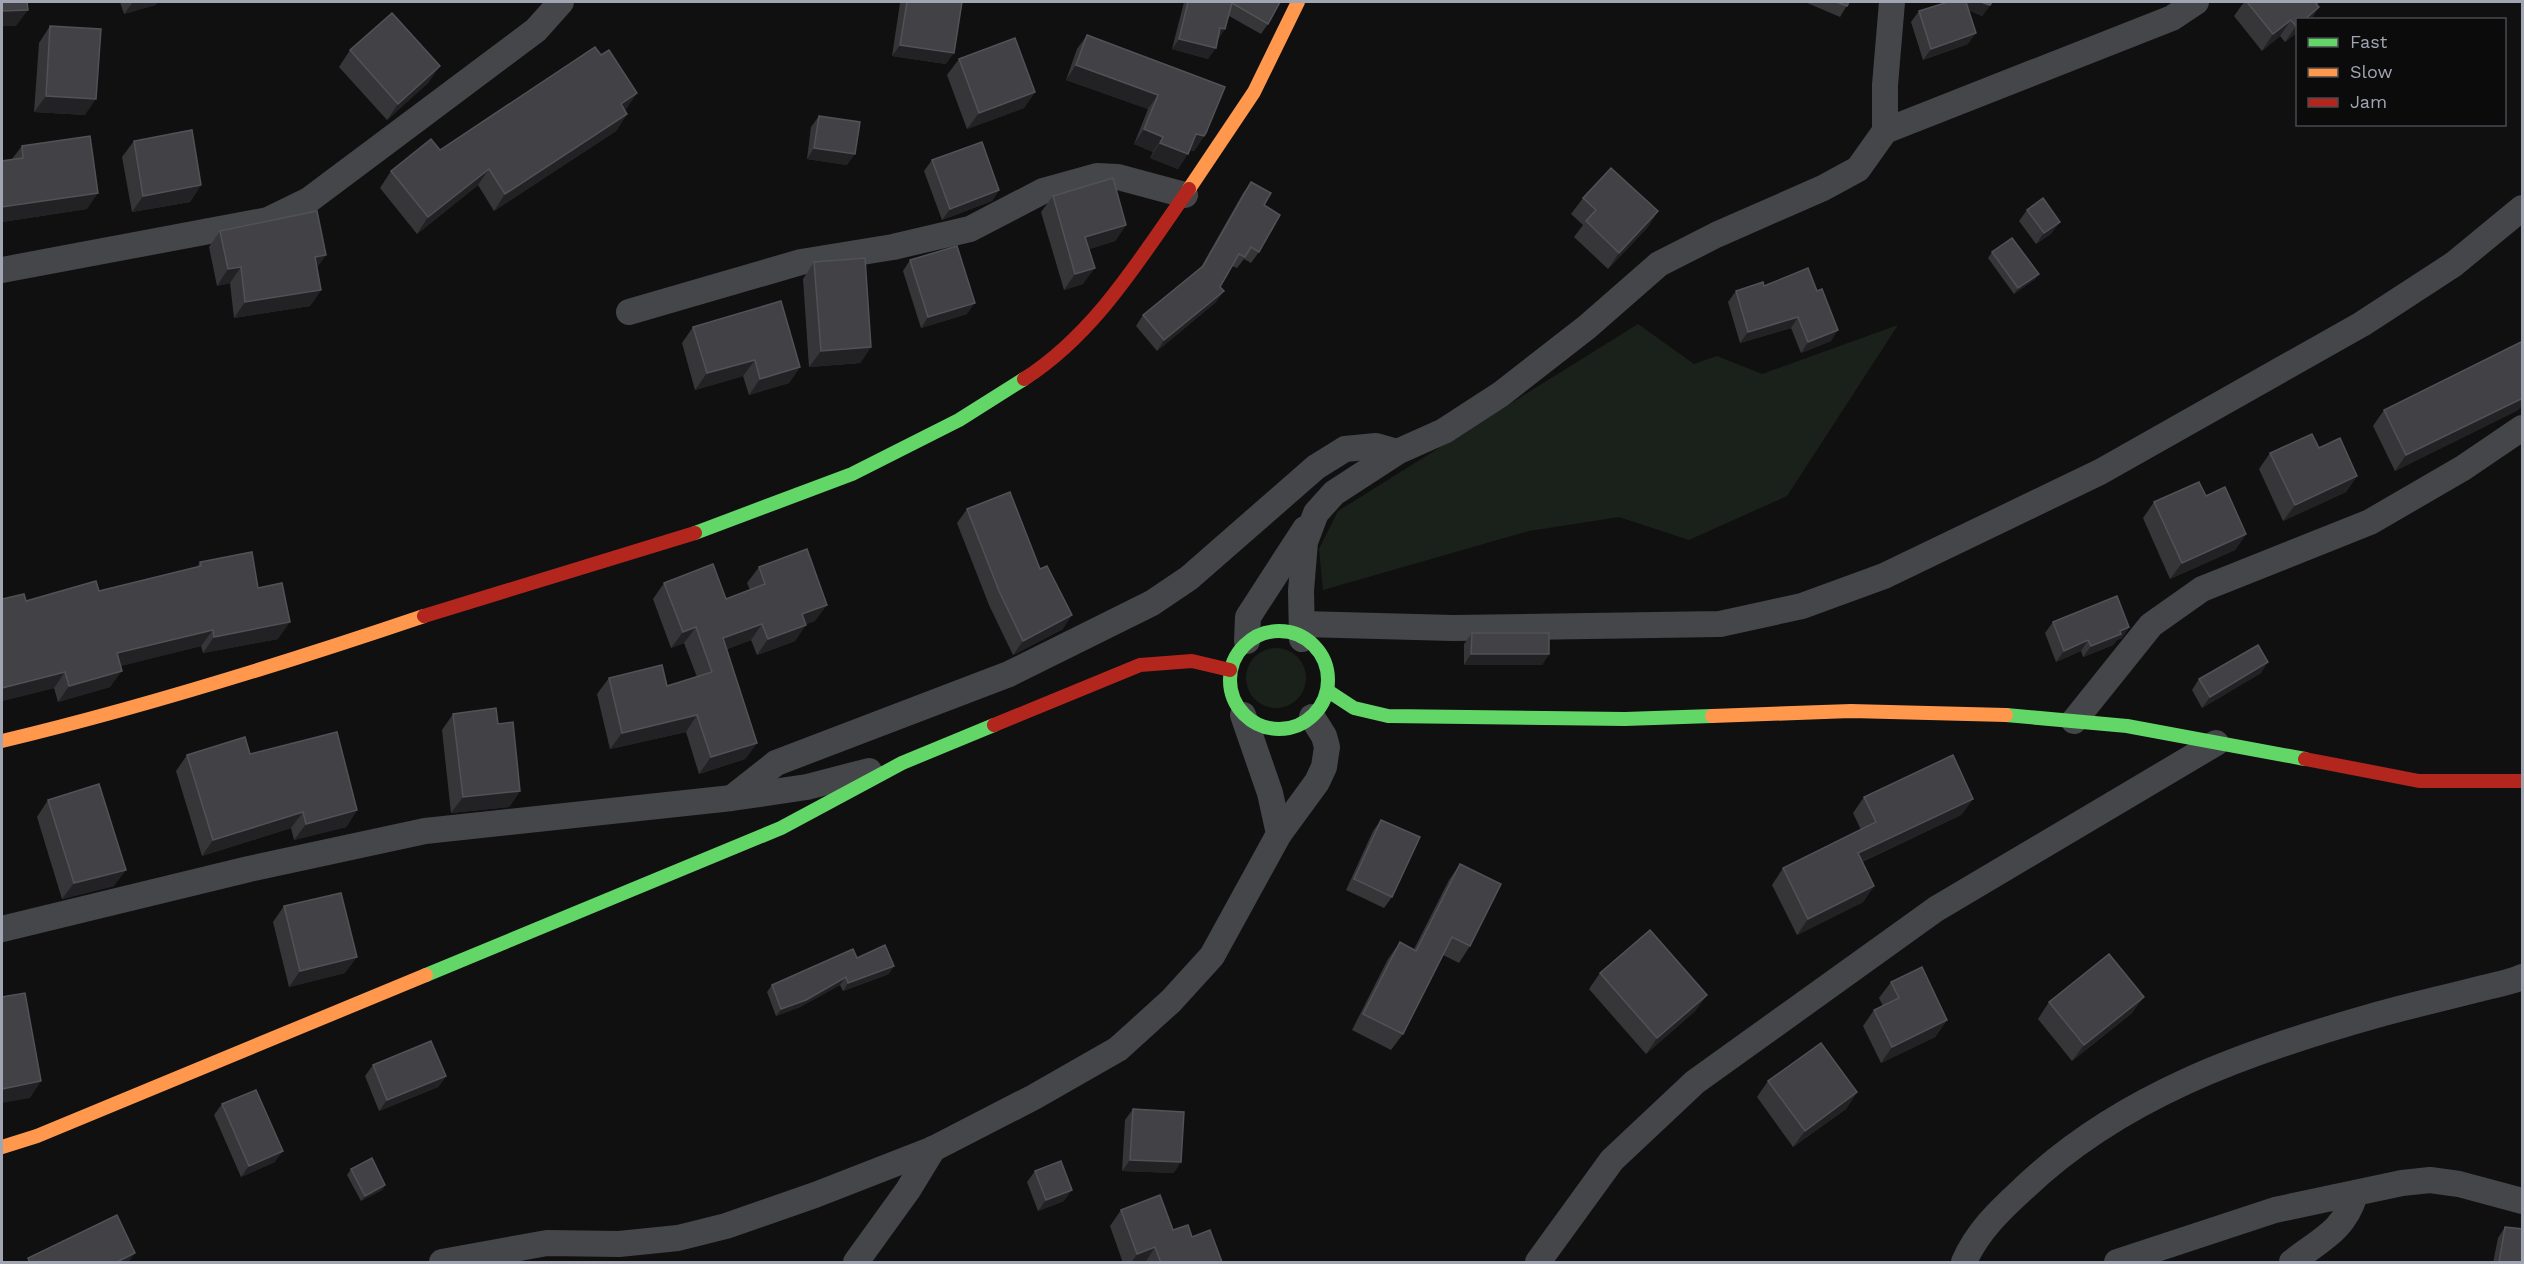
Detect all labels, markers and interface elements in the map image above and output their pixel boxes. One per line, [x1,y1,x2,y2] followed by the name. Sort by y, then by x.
[2296,18,2506,126] legend
[2350,31,2388,52] text: Fast
[2350,61,2393,82] text: Slow
[2350,91,2387,112] text: Jam

